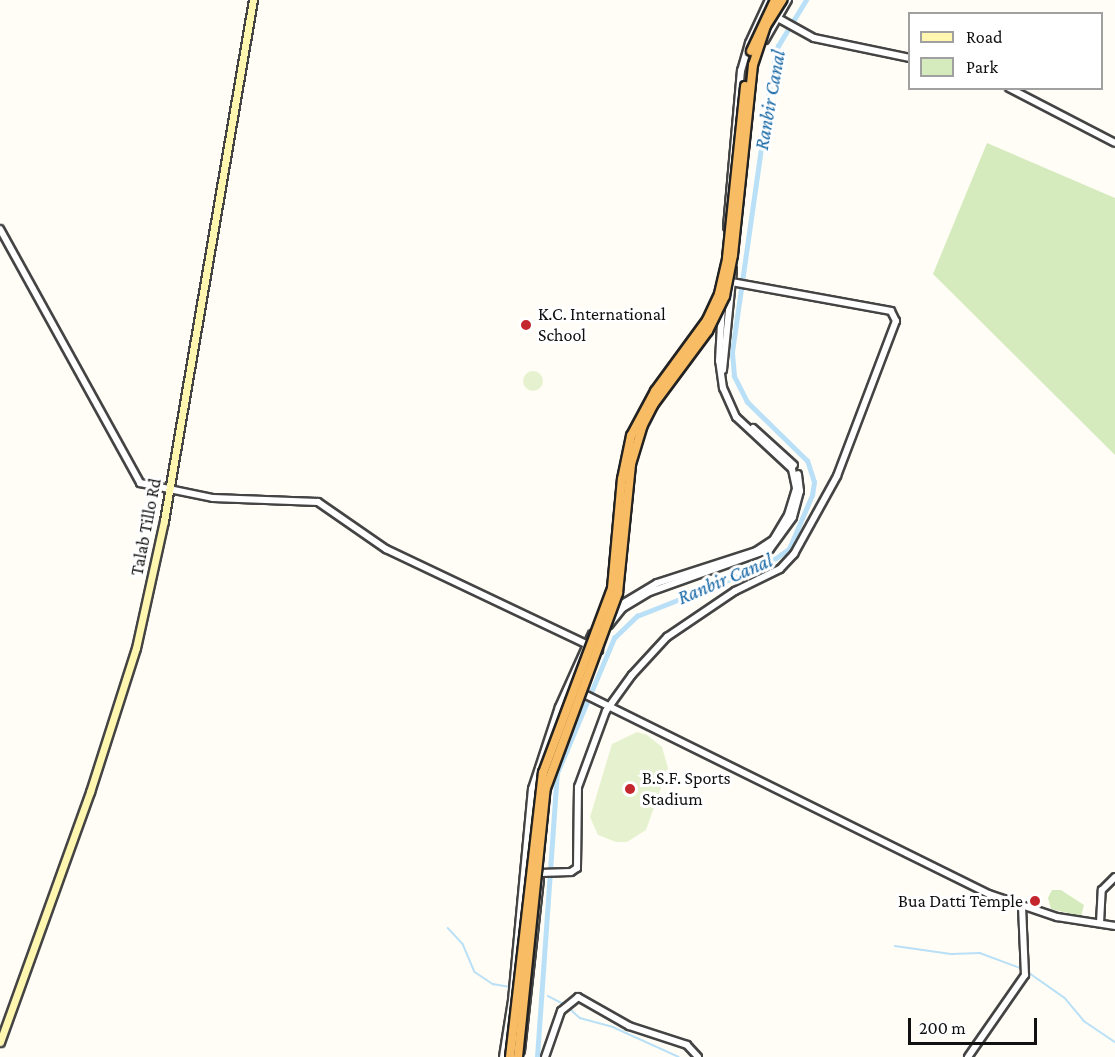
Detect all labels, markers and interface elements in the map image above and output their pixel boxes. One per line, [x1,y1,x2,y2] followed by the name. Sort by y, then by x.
[908,12,1103,90] legend
[966,27,1003,47] text: Road
[749,48,791,152] water label: Ranbir Canal
[966,57,998,77] text: Park
[538,304,666,346] place label: K.C. International School
[519,318,533,332] marker: K.C. International School
[126,477,166,577] street label: Talab Tillo Rd
[674,548,776,610] water label: Ranbir Canal
[642,768,731,810] place label: B.S.F. Sports Stadium
[623,782,637,796] marker: B.S.F. Sports Stadium
[898,890,1023,912] place label: Bua Datti Temple
[1028,894,1042,908] marker: Bua Datti Temple
[911,1006,1040,1044] scale bar
[919,1018,966,1038] text: 200 m

